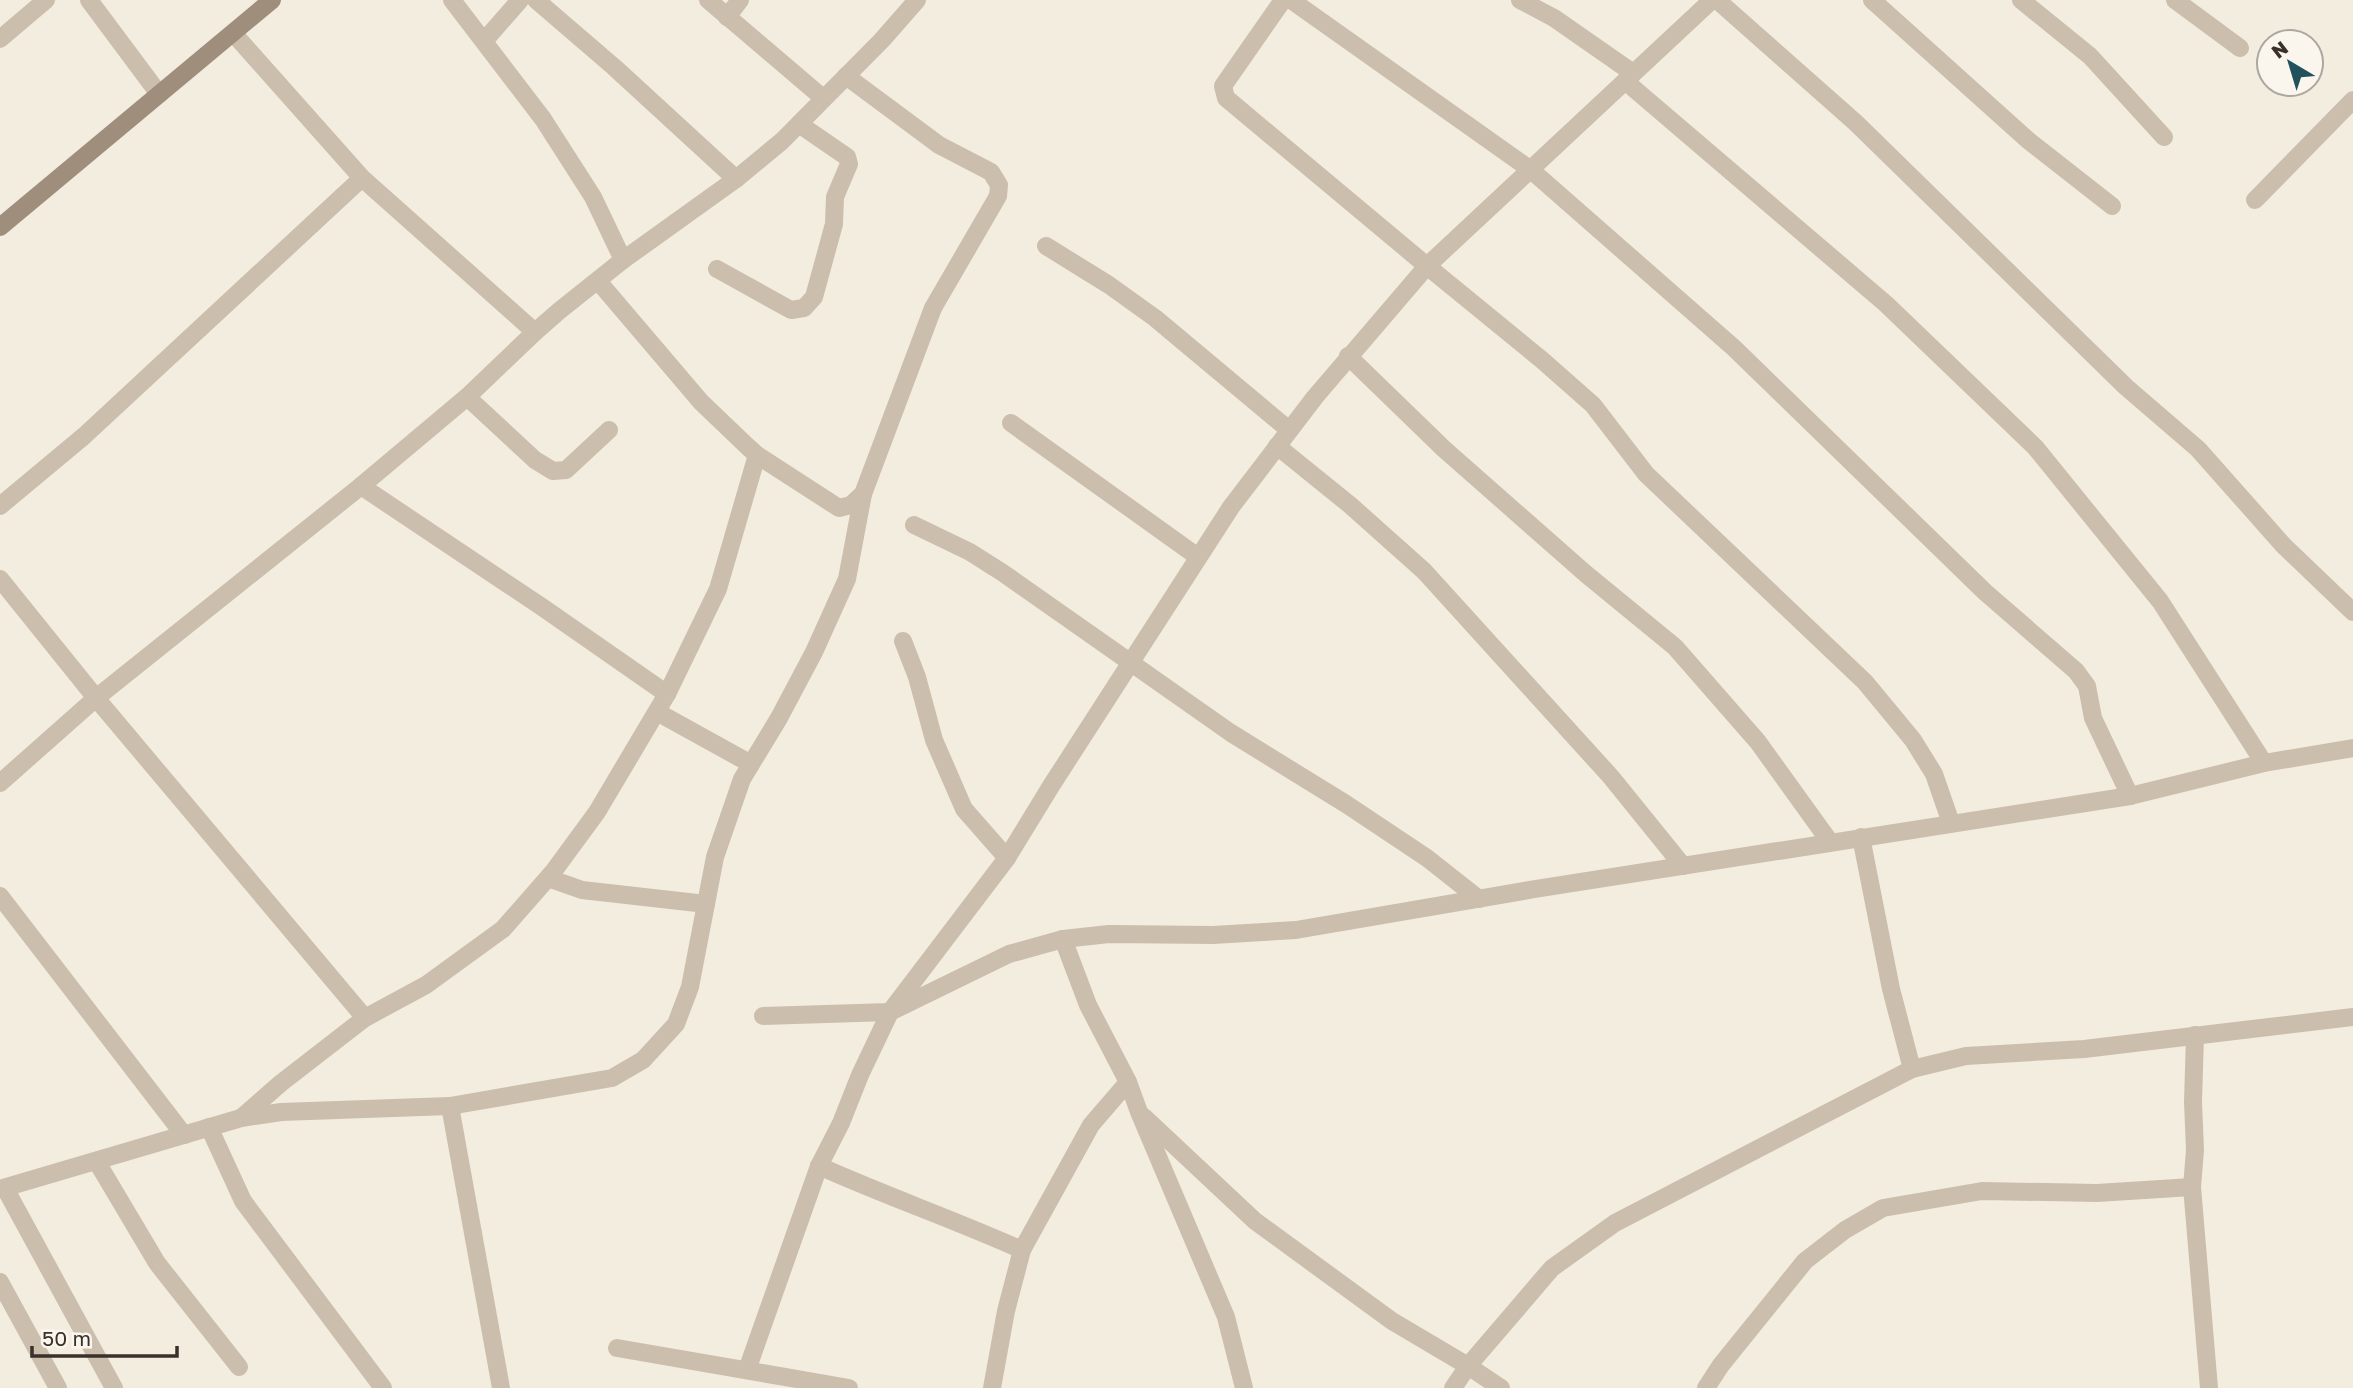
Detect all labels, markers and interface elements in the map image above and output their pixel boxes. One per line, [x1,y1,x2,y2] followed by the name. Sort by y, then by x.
[2255,28,2325,98] north arrow
[2266,36,2292,63] text: N
[32,1314,177,1358] scale bar
[42,1325,91,1351] text: 50 m

